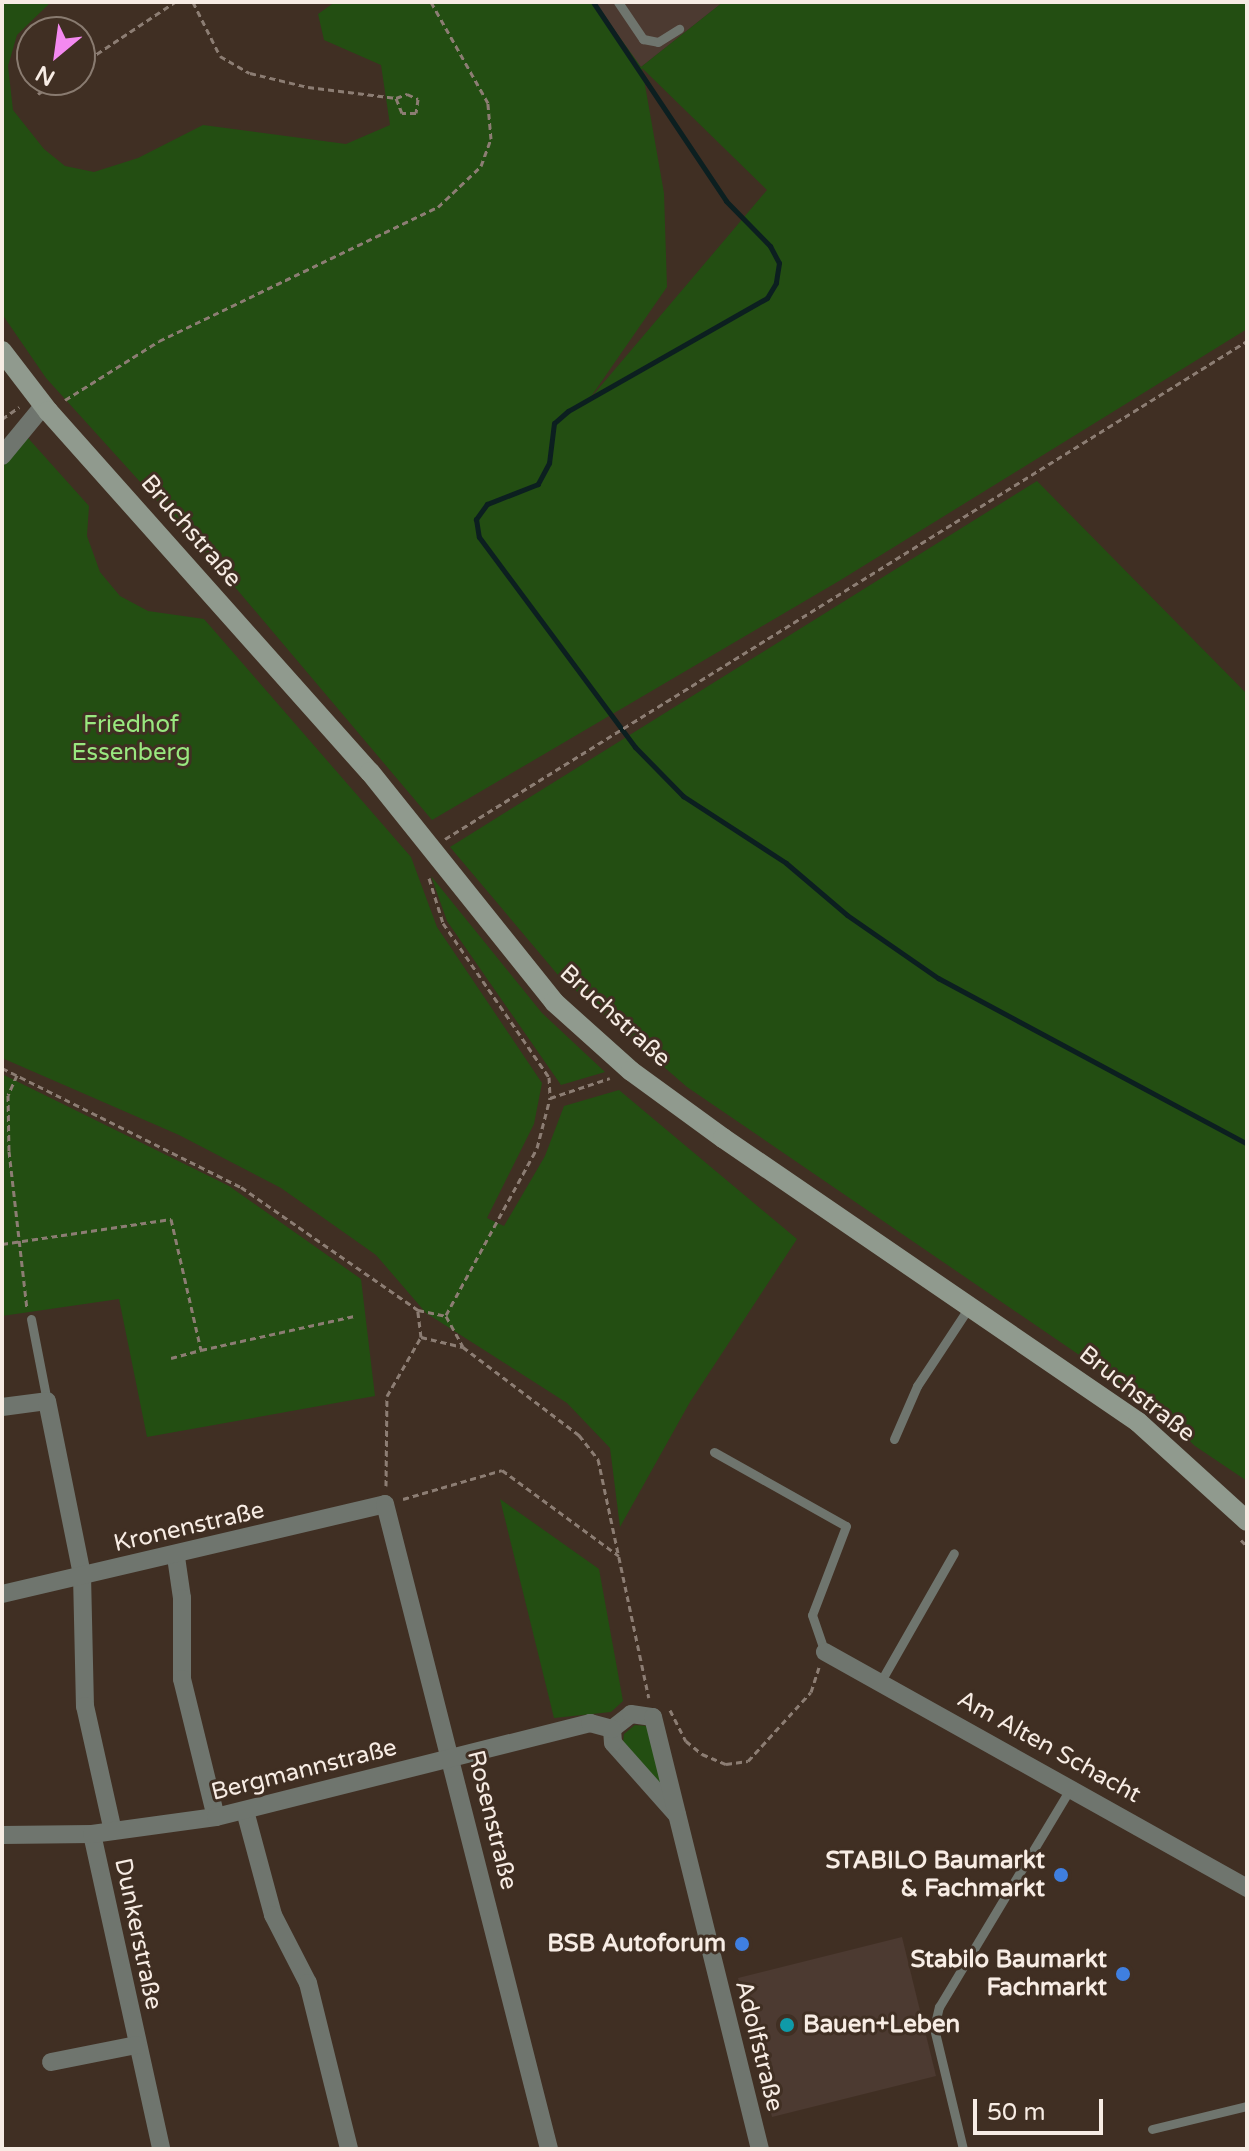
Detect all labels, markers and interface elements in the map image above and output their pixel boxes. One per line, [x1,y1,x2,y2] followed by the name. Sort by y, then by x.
[16,16,96,96] north arrow
[31,60,59,91] text: N
[134,469,248,593] street label: Bruchstraße
[71,711,191,767] park label: Friedhof Essenberg
[554,959,676,1073] street label: Bruchstraße
[1073,1340,1201,1448] street label: Bruchstraße
[111,1496,267,1558] street label: Kronenstraße
[952,1685,1146,1809] street label: Am Alten Schacht
[208,1733,400,1807] street label: Bergmannstraße
[461,1747,523,1893] street label: Rosenstraße
[825,1847,1045,1903] place label: STABILO Baumarkt & Fachmarkt
[108,1856,168,2012] street label: Dunkerstraße
[1052,1866,1070,1884] marker: STABILO Baumarkt & Fachmarkt
[547,1930,726,1958] place label: BSB Autoforum
[733,1935,751,1953] marker: BSB Autoforum
[911,1946,1107,2002] place label: Stabilo Baumarkt Fachmarkt
[1114,1965,1132,1983] marker: Stabilo Baumarkt Fachmarkt
[729,1978,789,2114] street label: Adolfstraße
[803,2011,960,2039] place label: Bauen+Leben
[778,2016,796,2034] marker: Bauen+Leben
[977,2083,1107,2133] scale bar
[987,2098,1045,2127] text: 50 m

